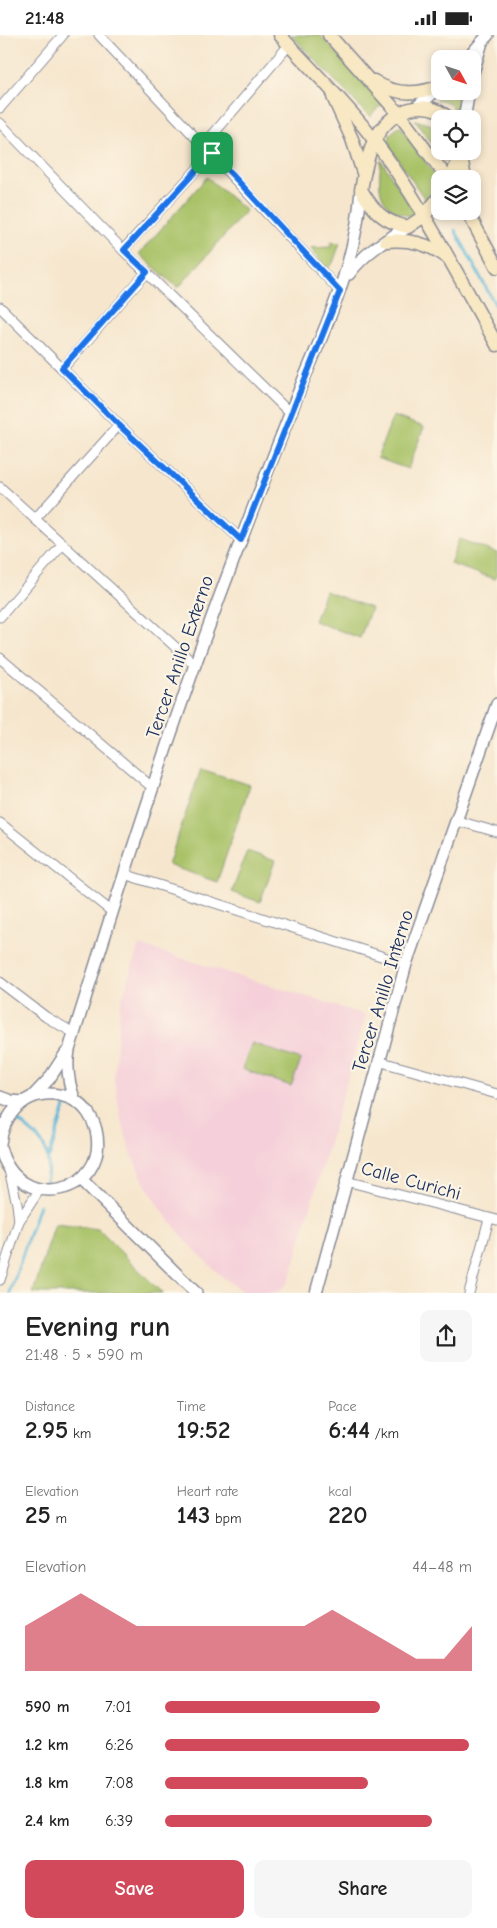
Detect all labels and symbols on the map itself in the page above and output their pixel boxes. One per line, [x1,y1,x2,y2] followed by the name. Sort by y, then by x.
[431,50,481,100] north arrow
[191,132,233,174] pin
[142,573,218,741] street label: Tercer Anillo Externo
[348,907,418,1075] street label: Tercer Anillo Interno
[359,1157,463,1205] street label: Calle Curichi

